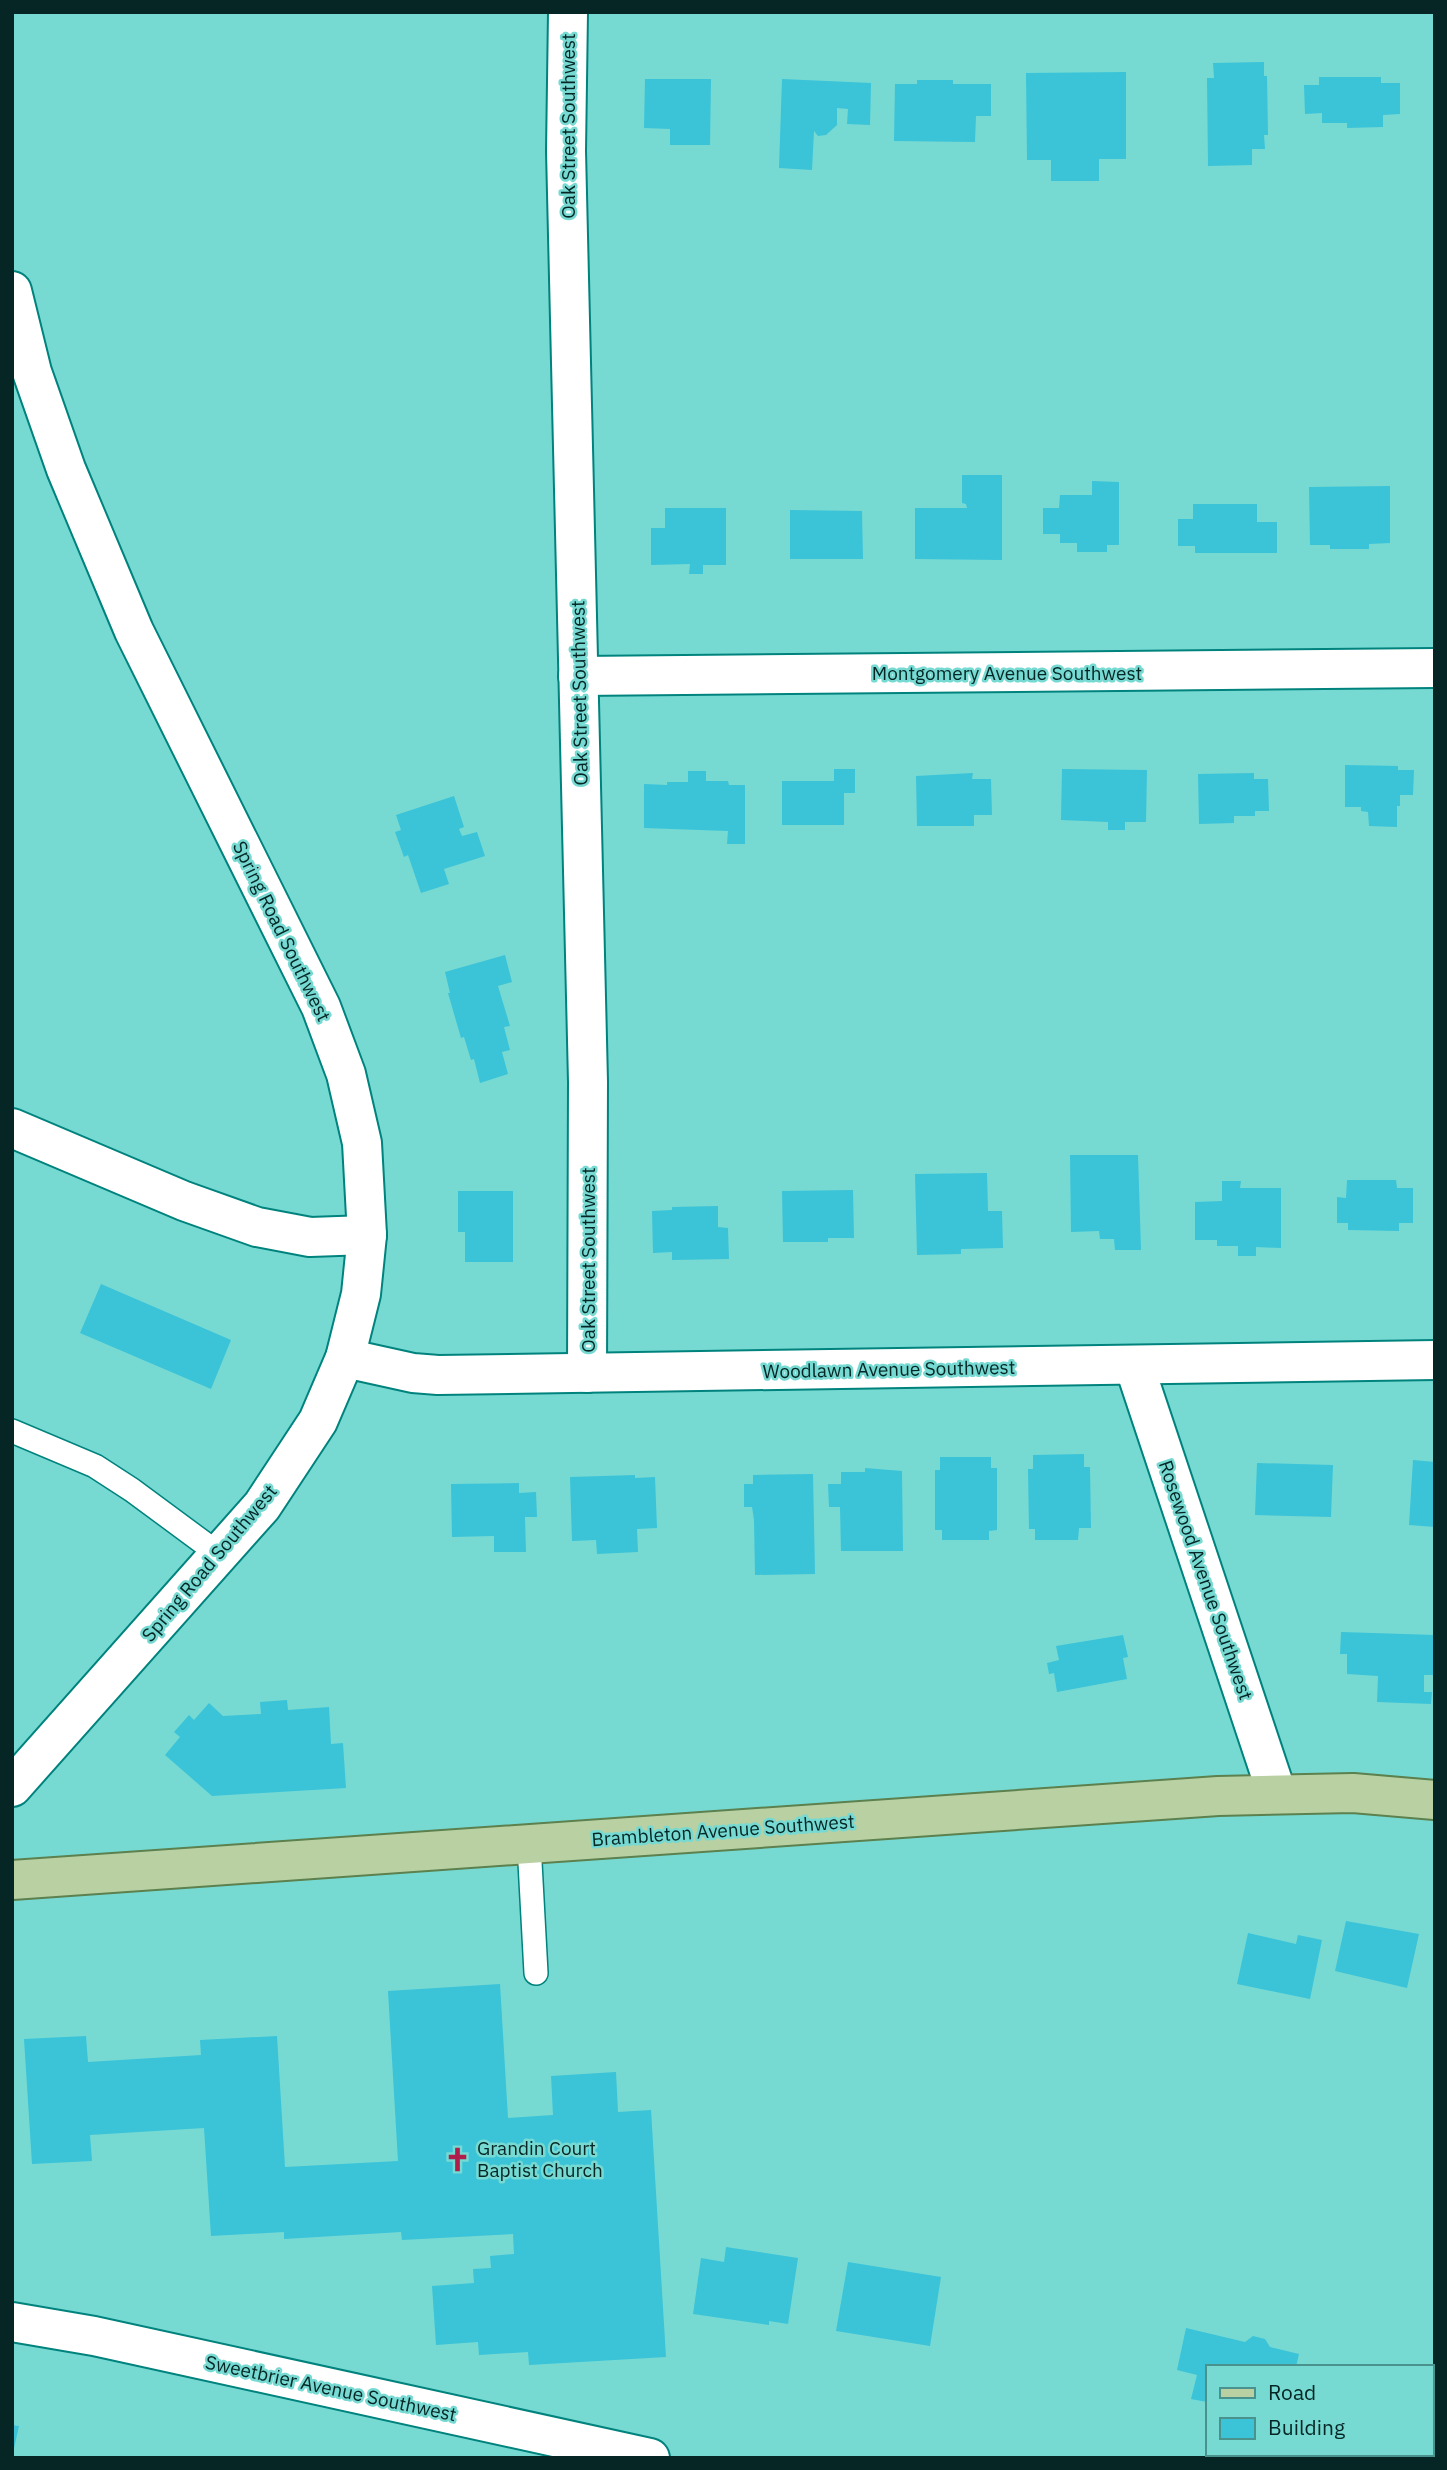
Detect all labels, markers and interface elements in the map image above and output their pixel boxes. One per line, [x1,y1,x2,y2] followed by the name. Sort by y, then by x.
[556,33,580,219] street label: Oak Street Southwest
[565,600,593,786] street label: Oak Street Southwest
[872,661,1142,685] street label: Montgomery Avenue Southwest
[228,837,336,1025] street label: Spring Road Southwest
[576,1167,600,1353] street label: Oak Street Southwest
[763,1355,1015,1383] street label: Woodlawn Avenue Southwest
[1154,1457,1258,1703] street label: Rosewood Avenue Southwest
[136,1480,282,1646] street label: Spring Road Southwest
[591,1809,855,1851] street label: Brambleton Avenue Southwest
[477,2136,603,2182] place label: Grandin Court Baptist Church
[443,2145,471,2173] church icon: Grandin Court Baptist Church
[203,2350,459,2426] street label: Sweetbrier Avenue Southwest
[1206,2365,1433,2456] legend
[1268,2378,1316,2406] text: Road
[1268,2413,1345,2441] text: Building

